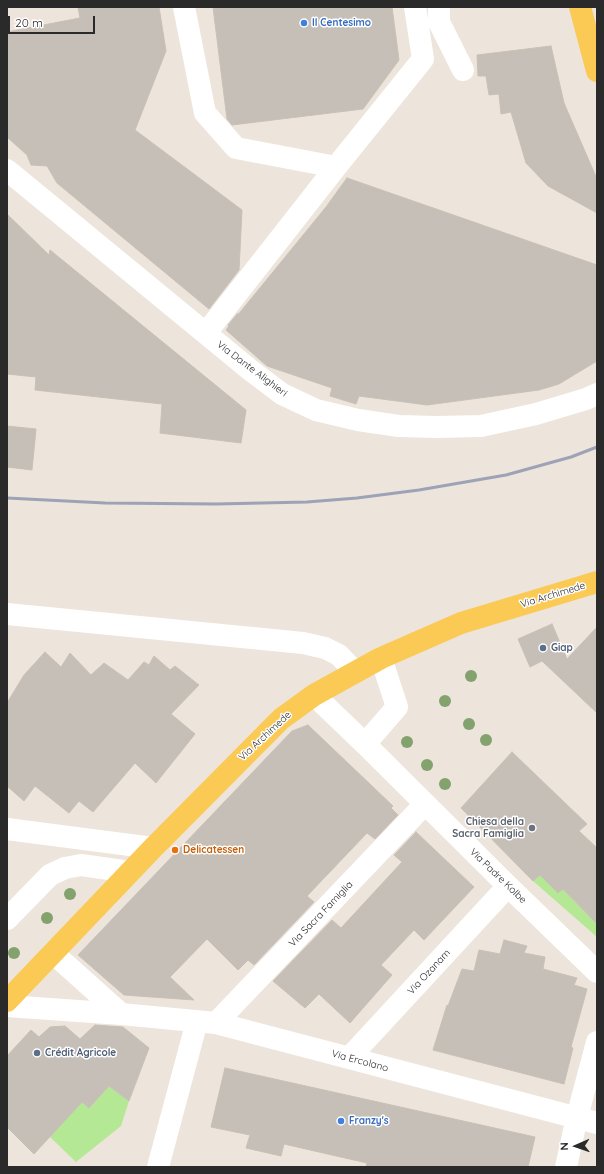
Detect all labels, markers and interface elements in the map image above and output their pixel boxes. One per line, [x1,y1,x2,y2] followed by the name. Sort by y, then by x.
[10,8,97,34] scale bar
[15,15,43,30] text: 20 m
[312,17,371,29] place label: Il Centesimo
[299,18,309,28] marker: Il Centesimo
[214,339,290,399] street label: Via Dante Alighieri
[519,579,587,611] street label: Via Archimede
[551,642,573,654] place label: Giap
[538,643,548,653] marker: Giap
[236,709,294,763] street label: Via Archimede
[452,816,524,840] place label: Chiesa della Sacra Famiglia
[527,823,537,833] marker: Chiesa della Sacra Famiglia
[183,844,244,856] place label: Delicatessen
[170,845,180,855] marker: Delicatessen
[467,846,529,906] street label: Via Padre Kolbe
[287,879,355,949] street label: Via Sacra Famiglia
[405,947,453,997] street label: Via Ozanam
[45,1047,116,1059] place label: Crédit Agricole
[32,1048,42,1058] marker: Crédit Agricole
[330,1048,390,1074] street label: Via Ercolano
[349,1115,389,1127] place label: Franzy's
[336,1116,346,1126] marker: Franzy's
[556,1126,596,1166] north arrow
[557,1142,571,1151] text: N

